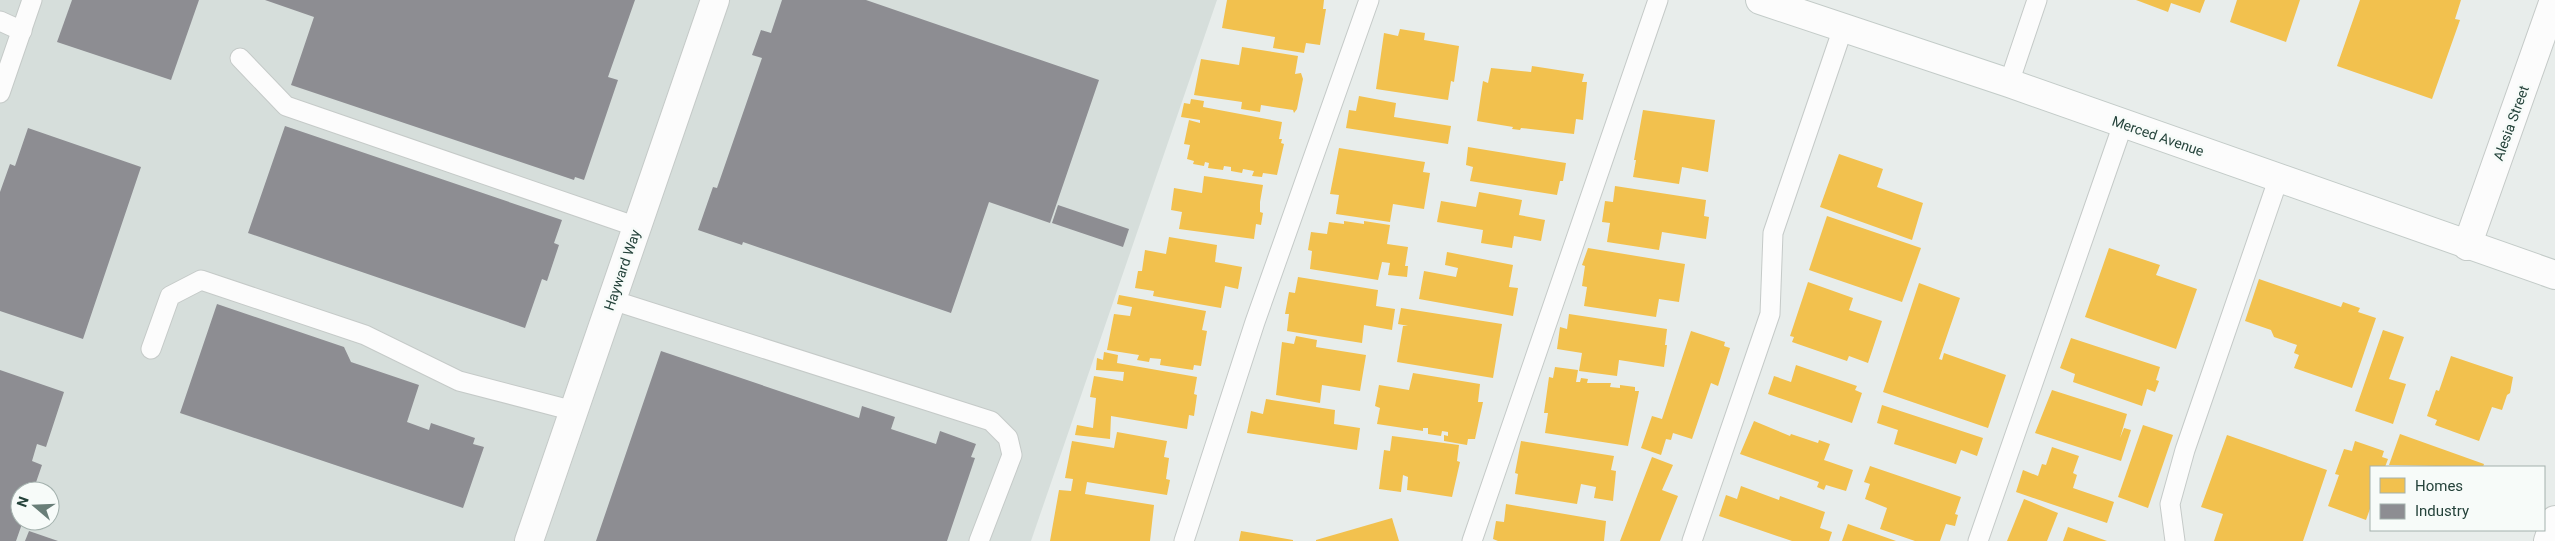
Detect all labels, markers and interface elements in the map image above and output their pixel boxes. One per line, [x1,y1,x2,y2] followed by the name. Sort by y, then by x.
[2490,83,2532,163] street label: Alesia Street
[2110,113,2206,159] street label: Merced Avenue
[601,227,643,313] street label: Hayward Way
[2370,466,2545,531] legend
[2415,477,2463,495] text: Homes
[10,481,60,531] north arrow
[14,494,32,509] text: N
[2415,502,2469,520] text: Industry

